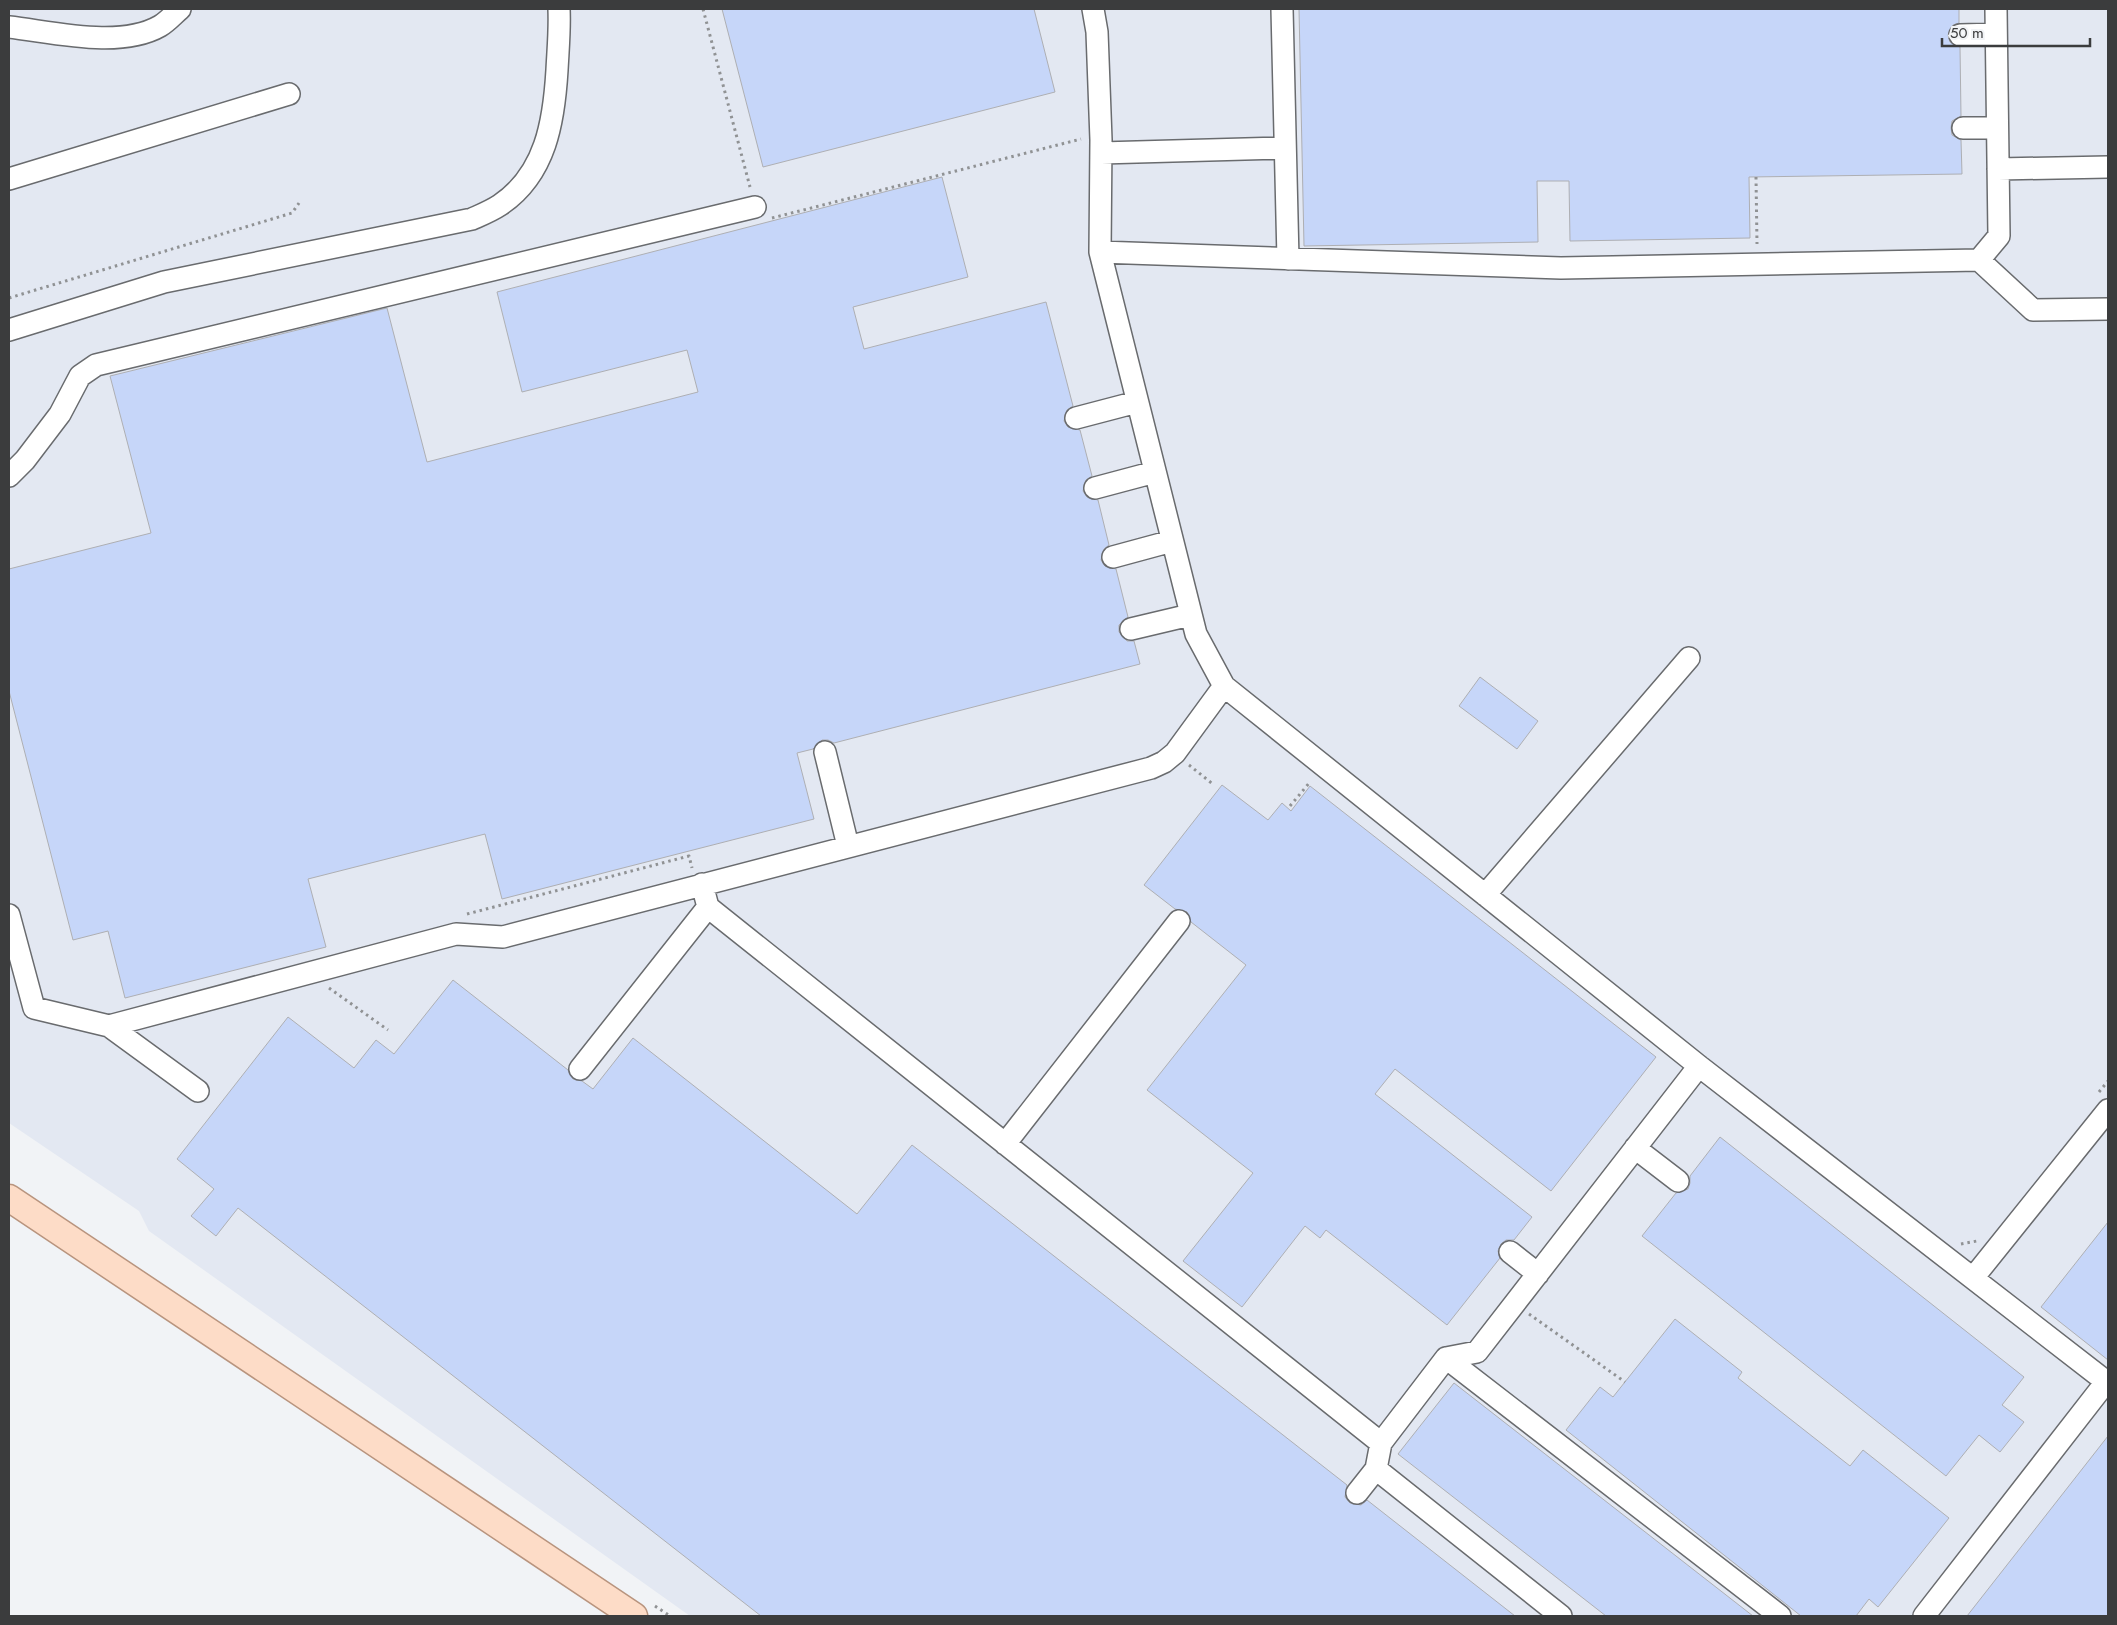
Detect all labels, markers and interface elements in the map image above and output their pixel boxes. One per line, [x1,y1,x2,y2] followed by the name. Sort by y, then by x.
[1942,15,2090,47] scale bar
[1950,22,1984,44] text: 50 m

